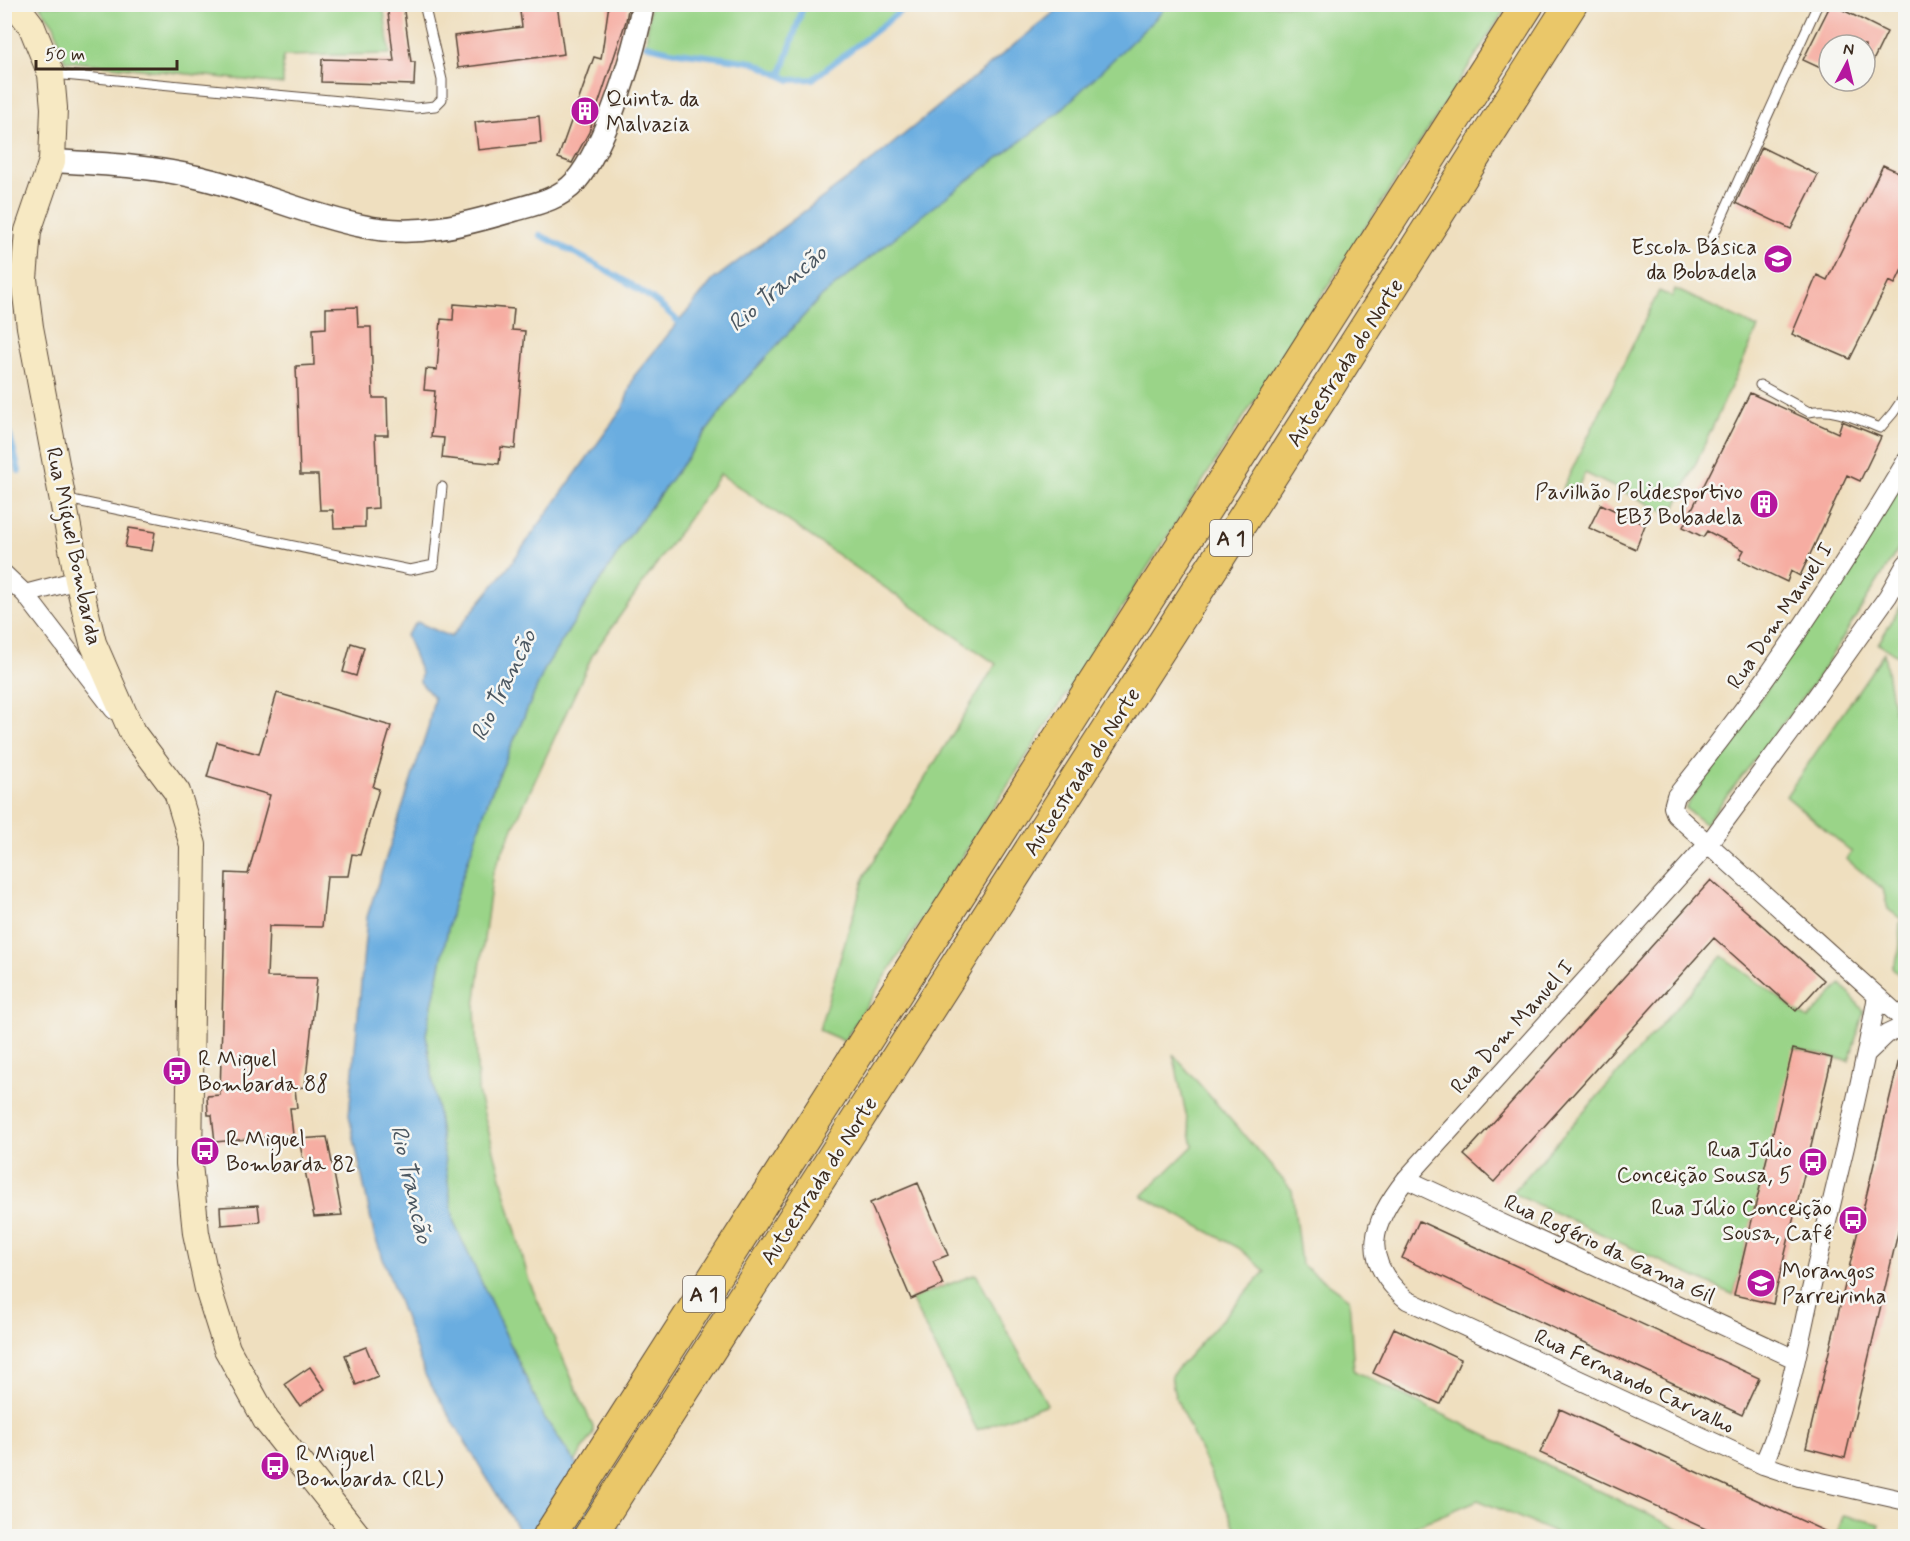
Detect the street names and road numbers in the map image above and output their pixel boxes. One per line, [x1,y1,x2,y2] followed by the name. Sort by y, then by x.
[1281,274,1411,453] street label: Autoestrada do Norte
[35,445,108,649] street label: Rua Miguel Bombarda
[1210,520,1252,556] road number: A 1
[1721,537,1840,695] street label: Rua Dom Manuel I
[1018,683,1148,862] street label: Autoestrada do Norte
[1445,954,1580,1100] street label: Rua Dom Manuel I
[755,1092,885,1271] street label: Autoestrada do Norte
[1498,1189,1719,1314] street label: Rua Rogério da Gama Gil
[683,1276,725,1312] road number: A 1
[1529,1323,1739,1441] street label: Rua Fernando Carvalho

